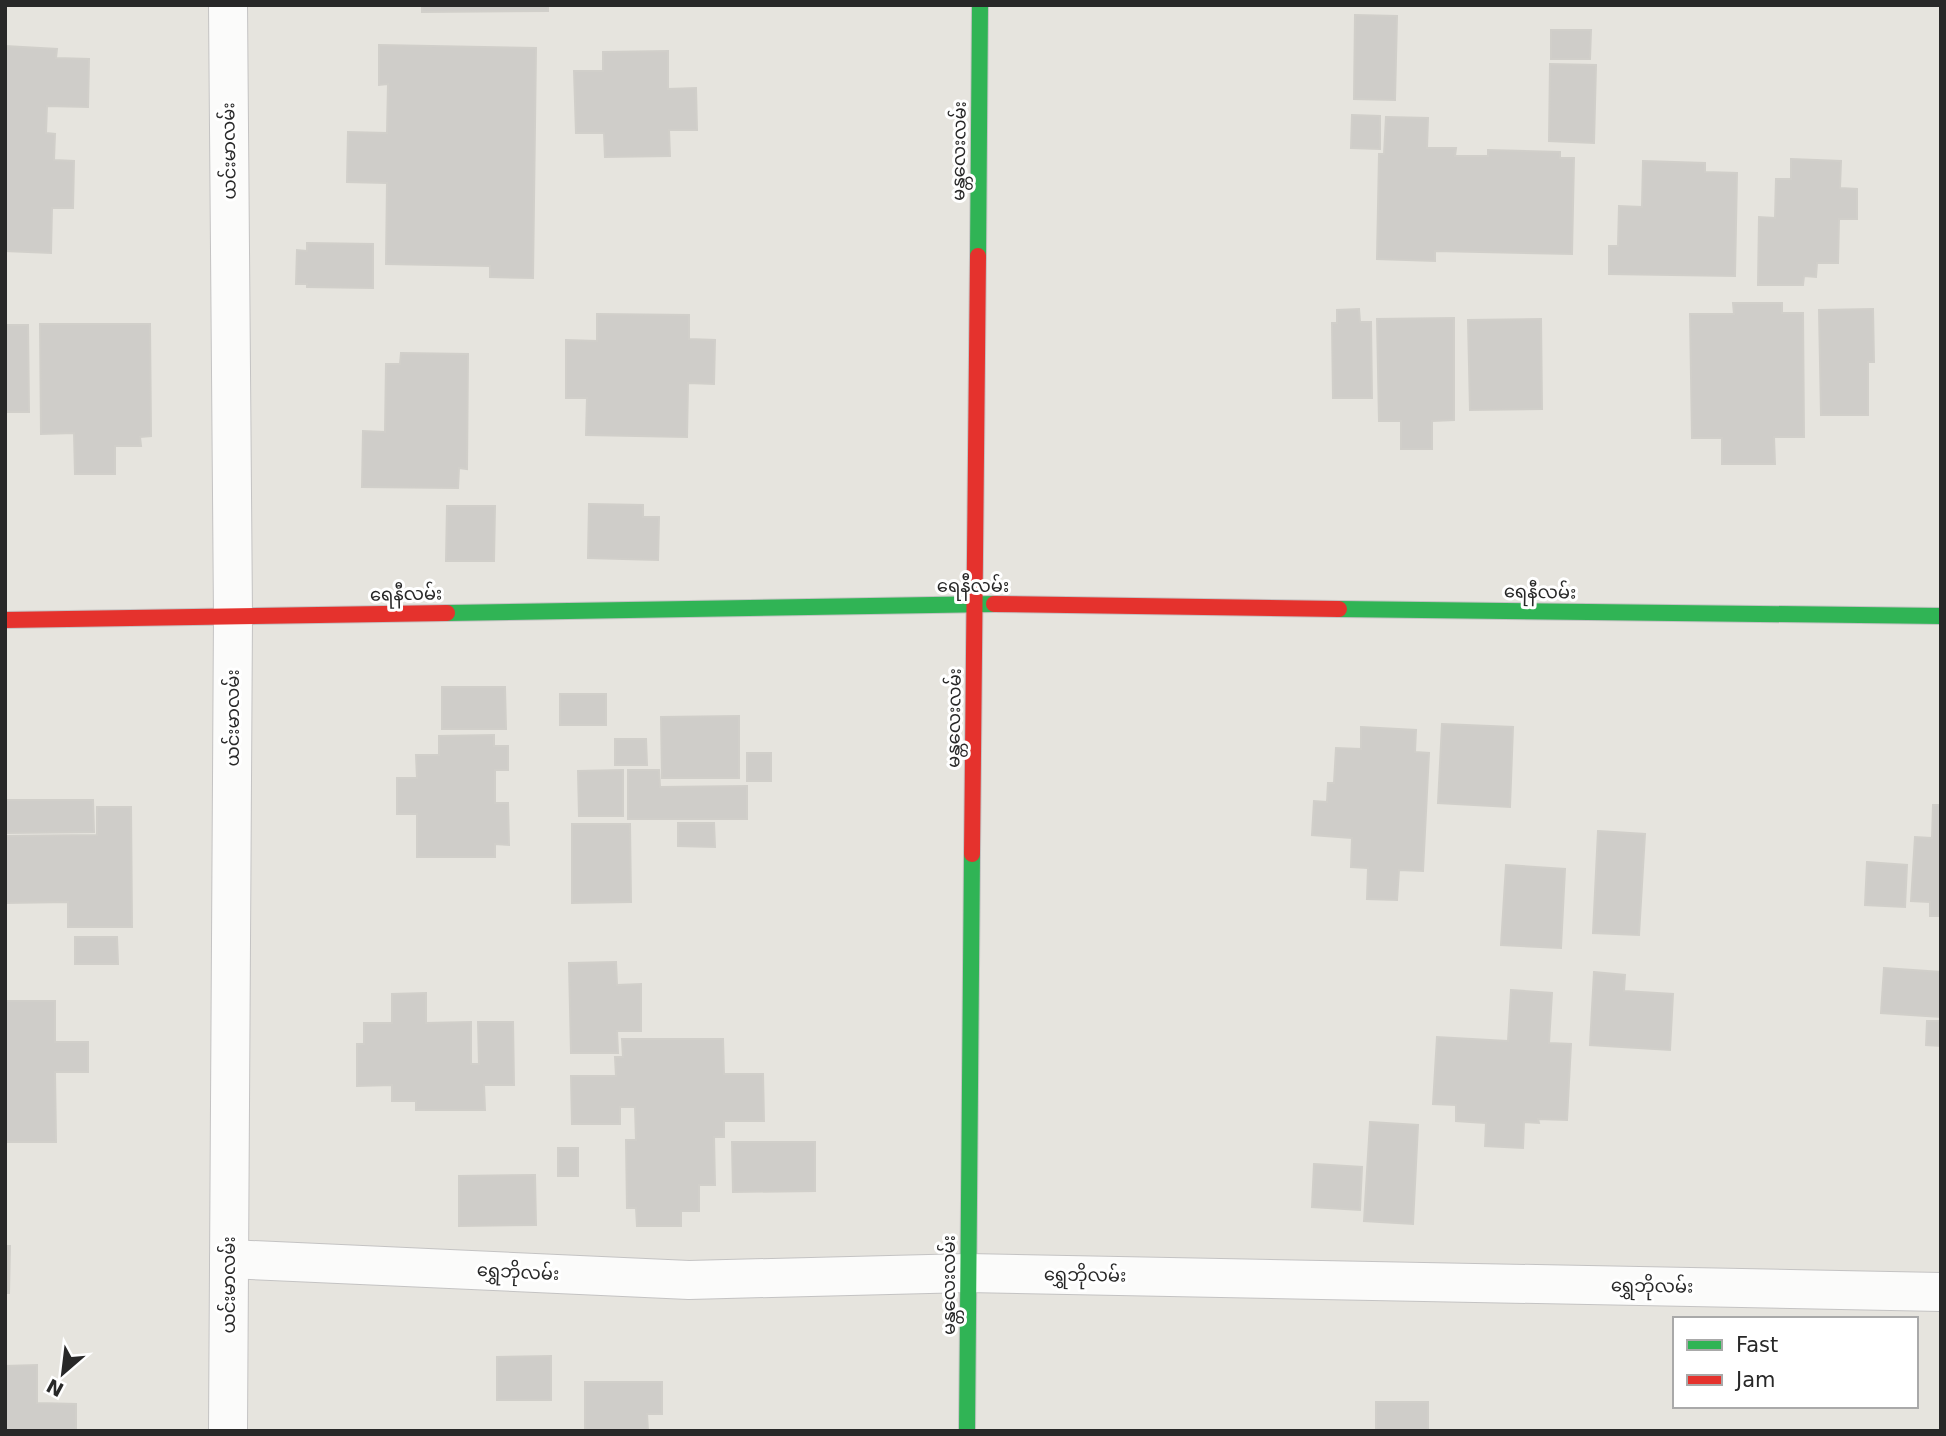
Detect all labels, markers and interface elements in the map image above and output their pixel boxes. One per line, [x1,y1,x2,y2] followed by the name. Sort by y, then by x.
[945,101,975,201] street label: မန္တလေးလမ်း
[215,102,240,200] street label: ယင်းမာလမ်း
[937,572,1009,601] street label: ရေနီလမ်း
[1504,577,1576,608] street label: ရေနီလမ်း
[370,579,442,610] street label: ရေနီလမ်း
[940,668,970,768] street label: မန္တလေးလမ်း
[220,669,243,767] street label: ယင်းမာလမ်း
[936,1235,964,1335] street label: မန္တလေးလမ်း
[216,1236,239,1334] street label: ယင်းမာလမ်း
[476,1256,560,1289] street label: ရွှေဘိုလမ်း
[1044,1260,1126,1291] street label: ရွှေဘိုလမ်း
[1611,1271,1693,1302] street label: ရွှေဘိုလမ်း
[1673,1317,1918,1408] legend
[1736,1333,1778,1357] text: Fast
[28,1338,98,1408] north arrow
[1734,1368,1776,1392] text: Jam
[43,1375,67,1401] text: N

